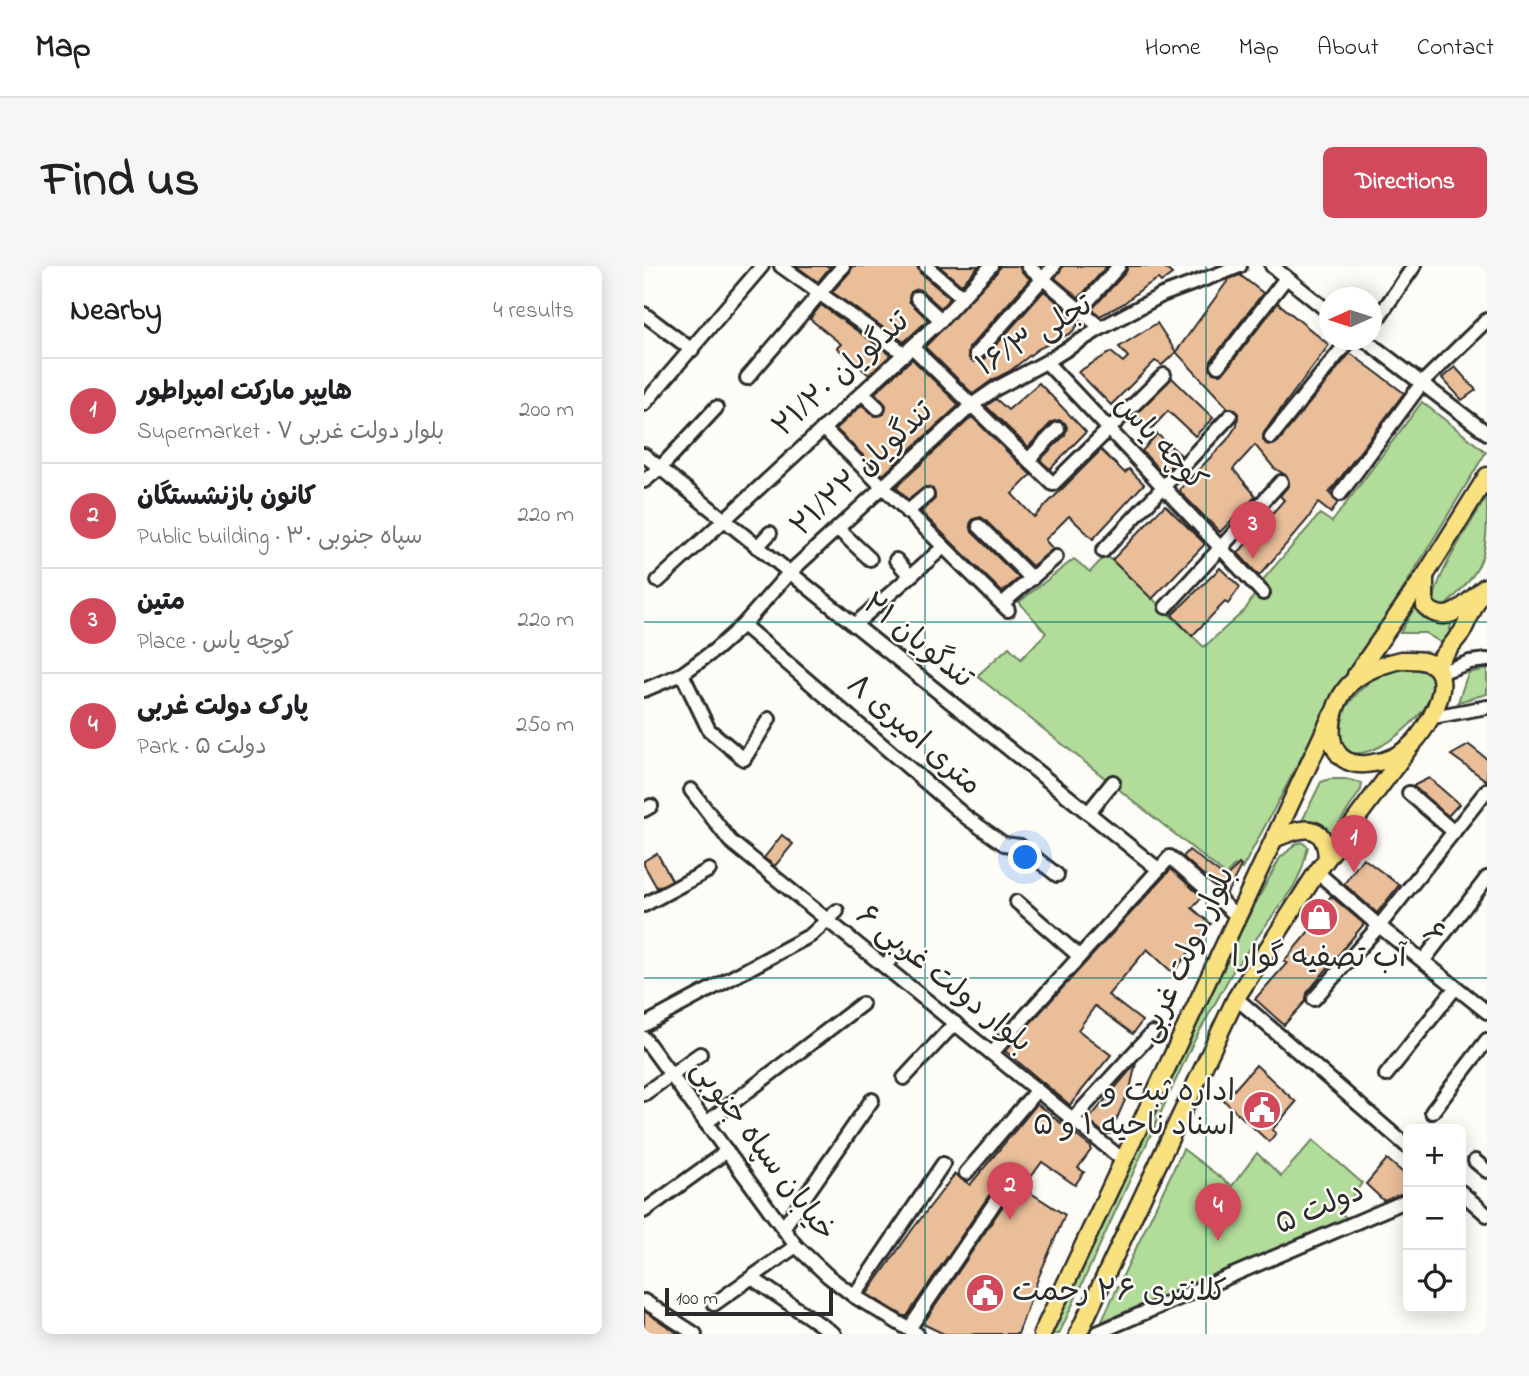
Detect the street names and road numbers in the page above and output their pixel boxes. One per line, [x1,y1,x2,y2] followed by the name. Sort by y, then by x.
[968,285,1102,389] street label: ۱۶/۳ تجلی
[764,301,921,449] street label: ۲۱/۲۰ تندگویان
[1102,385,1216,503] street label: کوچه یاس
[781,392,945,548] street label: ۲۱/۲۲ تندگویان
[852,583,982,701] street label: ۲۱ تندگویان
[836,665,990,807] street label: ۸ متری امیری
[1128,860,1248,1050] street label: بلوار دولت غربی
[845,895,1041,1065] street label: بلوار دولت غربی ۶
[1412,912,1454,958] street label: ۶
[679,1051,845,1251] street label: خیابان سپاه جنوبی
[1268,1171,1372,1247] street label: ۵ دولت

